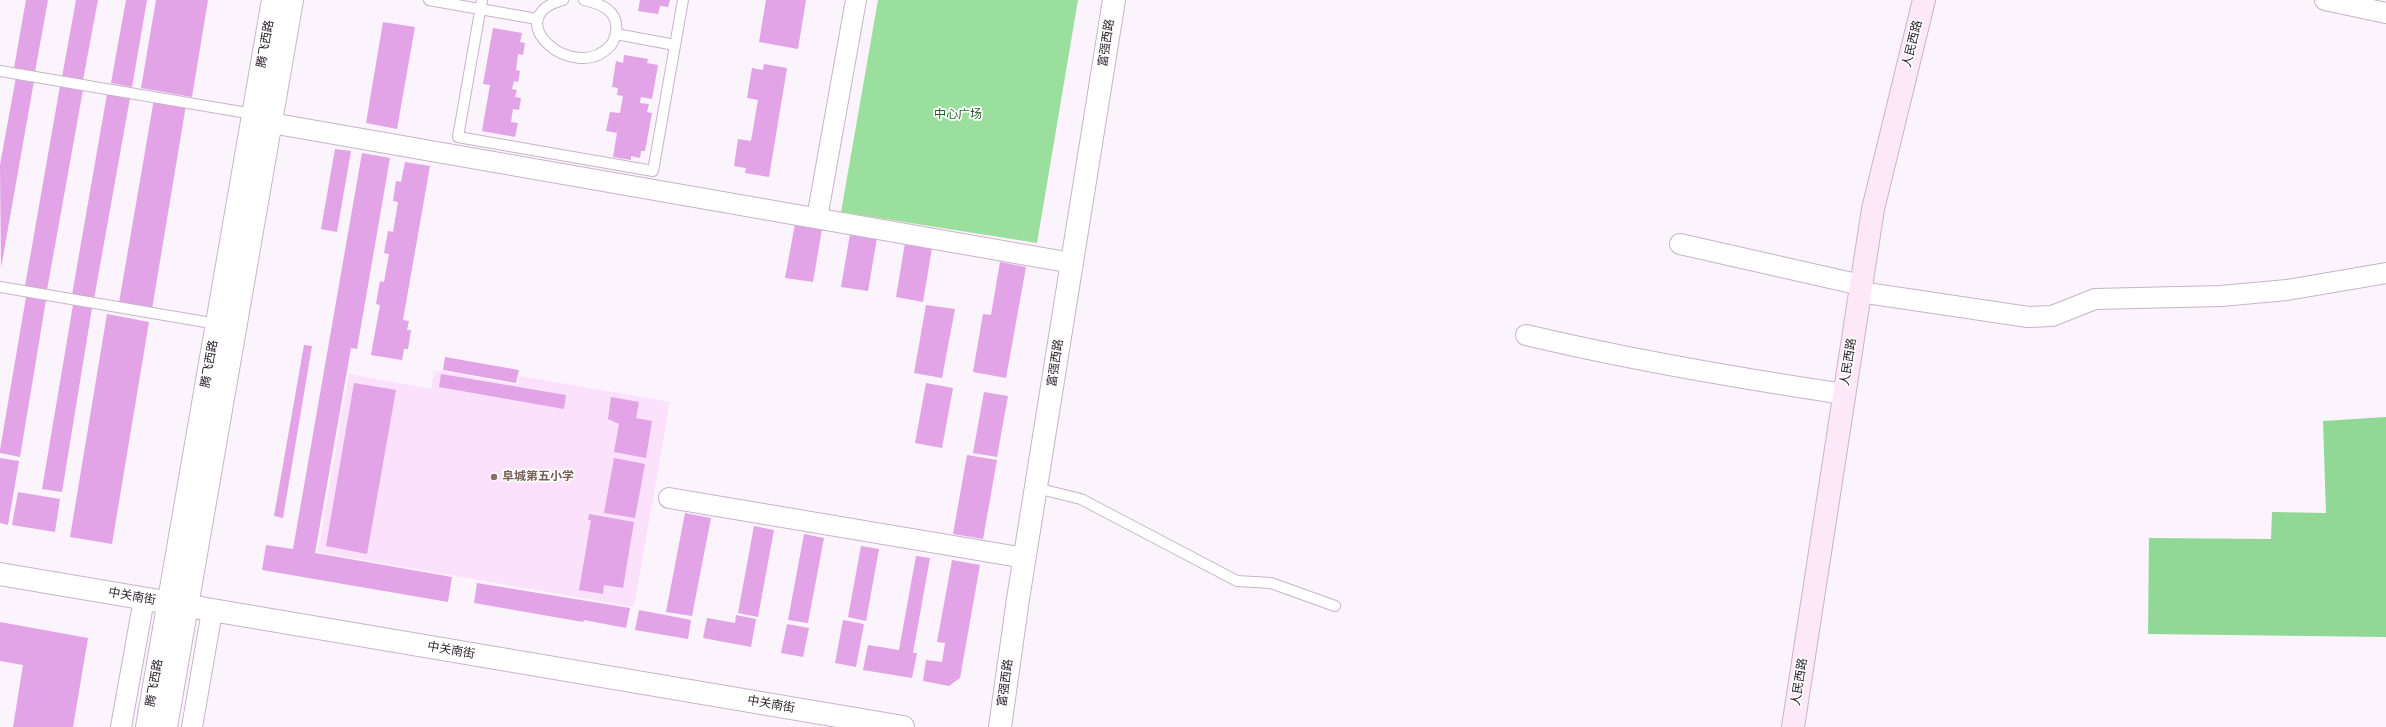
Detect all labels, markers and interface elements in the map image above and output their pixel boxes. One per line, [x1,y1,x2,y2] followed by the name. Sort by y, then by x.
[1096,18,1118,68] street label: 富强西路
[255,19,277,69] street label: 腾飞西路
[1900,19,1926,69] street label: 人民西路
[934,108,982,122] park label: 中心广场
[1838,337,1860,387] street label: 人民西路
[1045,338,1067,388] street label: 富强西路
[199,339,221,389] street label: 腾飞西路
[502,470,574,484] place label: 阜城第五小学
[489,472,499,482] marker: 阜城第五小学
[107,586,157,608] street label: 中关南街
[426,640,476,662] street label: 中关南街
[1789,657,1811,707] street label: 人民西路
[144,658,166,708] street label: 腾飞西路
[996,658,1016,708] street label: 富强西路
[746,694,796,716] street label: 中关南街

